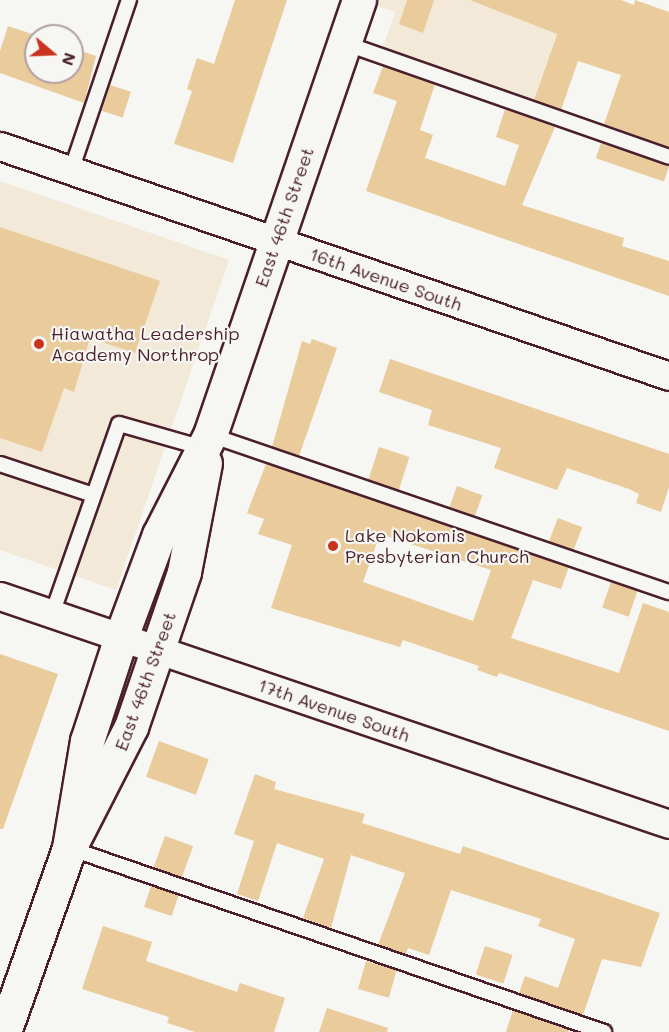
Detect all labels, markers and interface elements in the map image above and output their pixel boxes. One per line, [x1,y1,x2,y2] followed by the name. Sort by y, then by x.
[24,24,84,84] north arrow
[58,50,82,69] text: N
[250,144,318,290] street label: East 46th Street
[307,243,465,315] street label: 16th Avenue South
[51,323,240,366] place label: Hiawatha Leadership Academy Northrop
[32,337,46,351] marker: Hiawatha Leadership Academy Northrop
[345,525,529,568] place label: Lake Nokomis Presbyterian Church
[326,539,340,553] marker: Lake Nokomis Presbyterian Church
[110,608,180,754] street label: East 46th Street
[255,674,413,746] street label: 17th Avenue South

